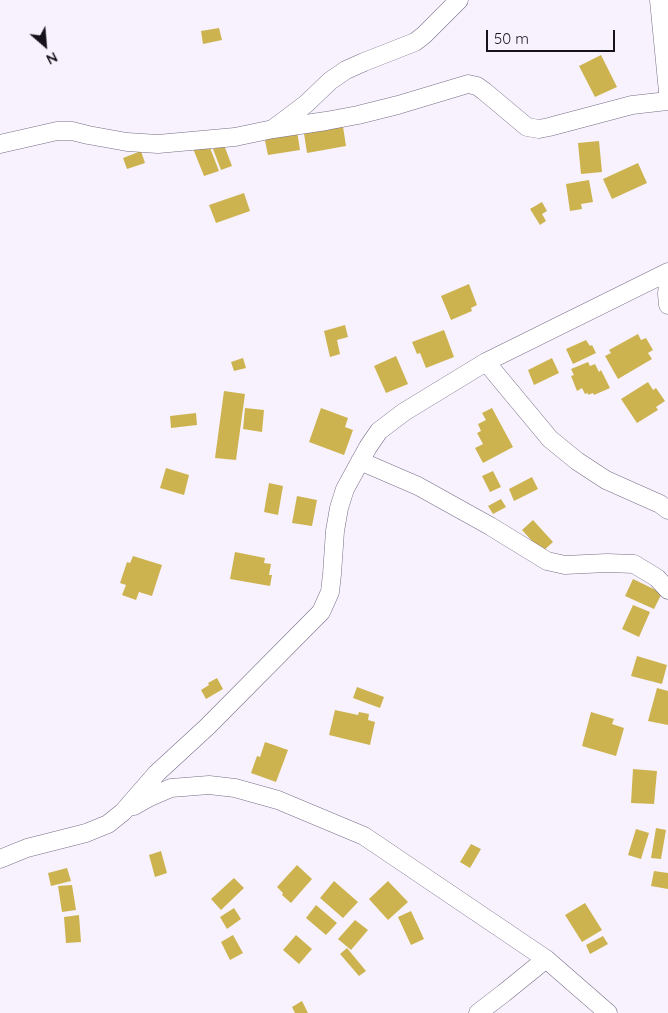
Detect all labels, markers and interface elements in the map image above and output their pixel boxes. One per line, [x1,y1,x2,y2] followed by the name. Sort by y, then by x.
[20,20,70,70] north arrow
[488,20,617,52] scale bar
[494,29,529,48] text: 50 m
[43,48,60,69] text: N

